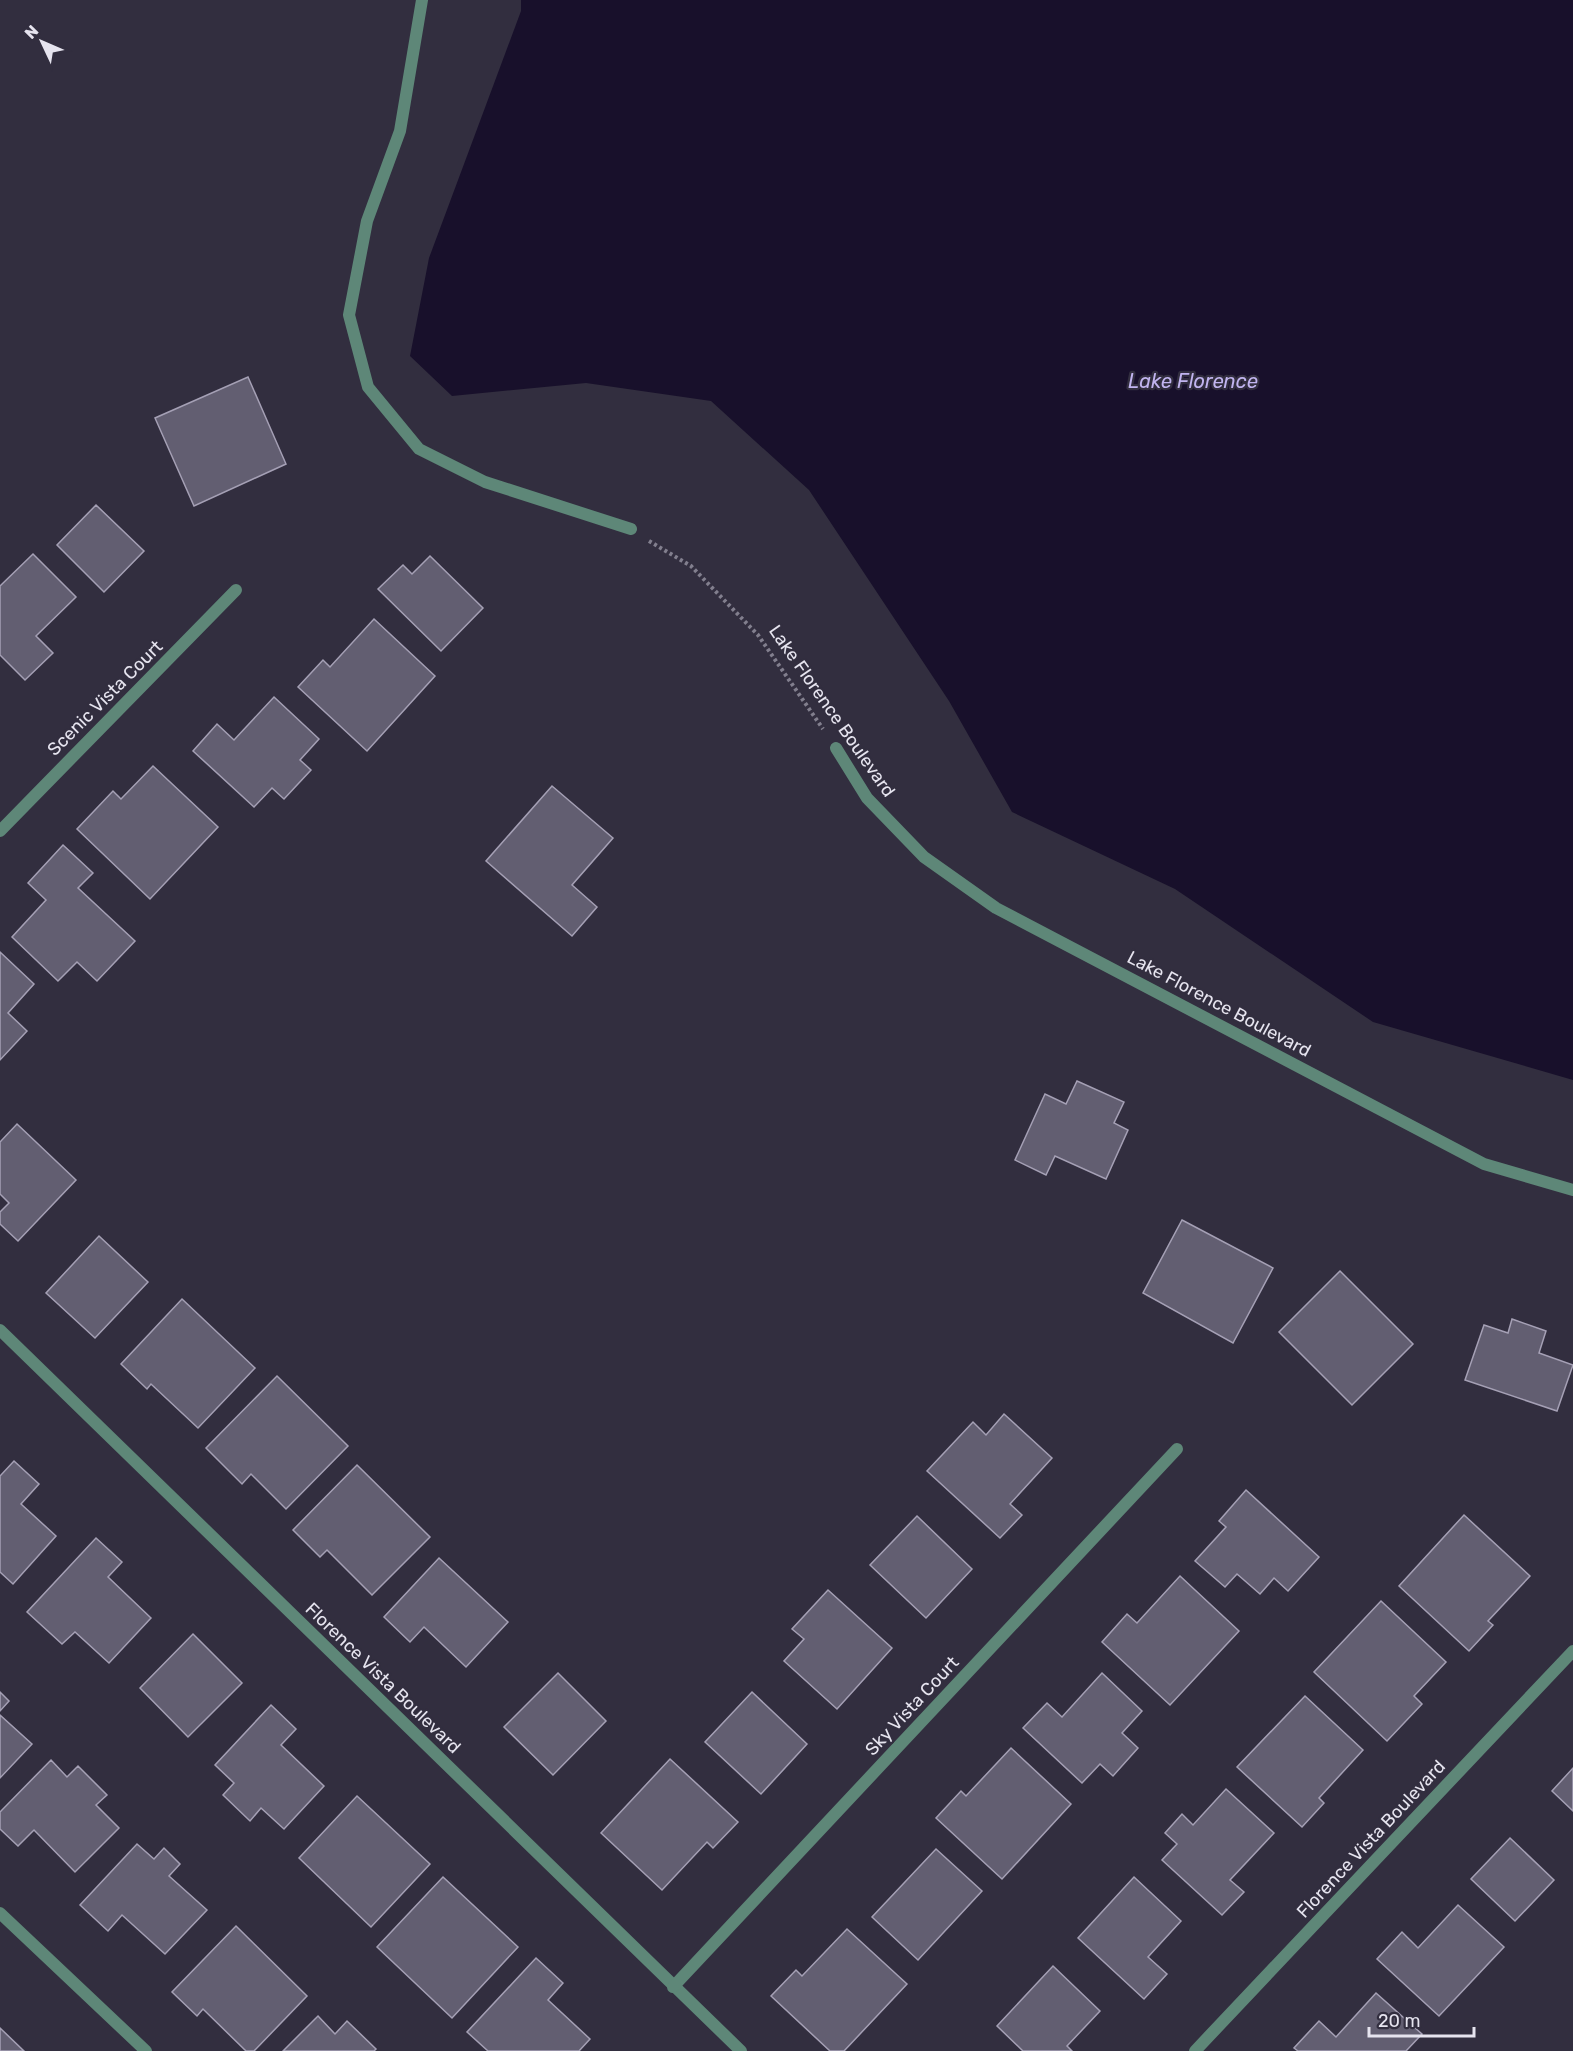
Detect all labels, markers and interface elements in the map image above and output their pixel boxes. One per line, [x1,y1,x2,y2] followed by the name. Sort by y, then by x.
[12,12,72,72] north arrow
[21,21,42,43] text: N
[1128,369,1258,393] water label: Lake Florence
[764,621,900,801] street label: Lake Florence Boulevard
[43,636,167,760] street label: Scenic Vista Court
[1123,946,1315,1062] street label: Lake Florence Boulevard
[301,1598,465,1758] street label: Florence Vista Boulevard
[860,1652,964,1760] street label: Sky Vista Court
[1292,1756,1450,1922] street label: Florence Vista Boulevard
[1369,2000,1474,2038] scale bar
[1378,2010,1420,2032] text: 20 m

